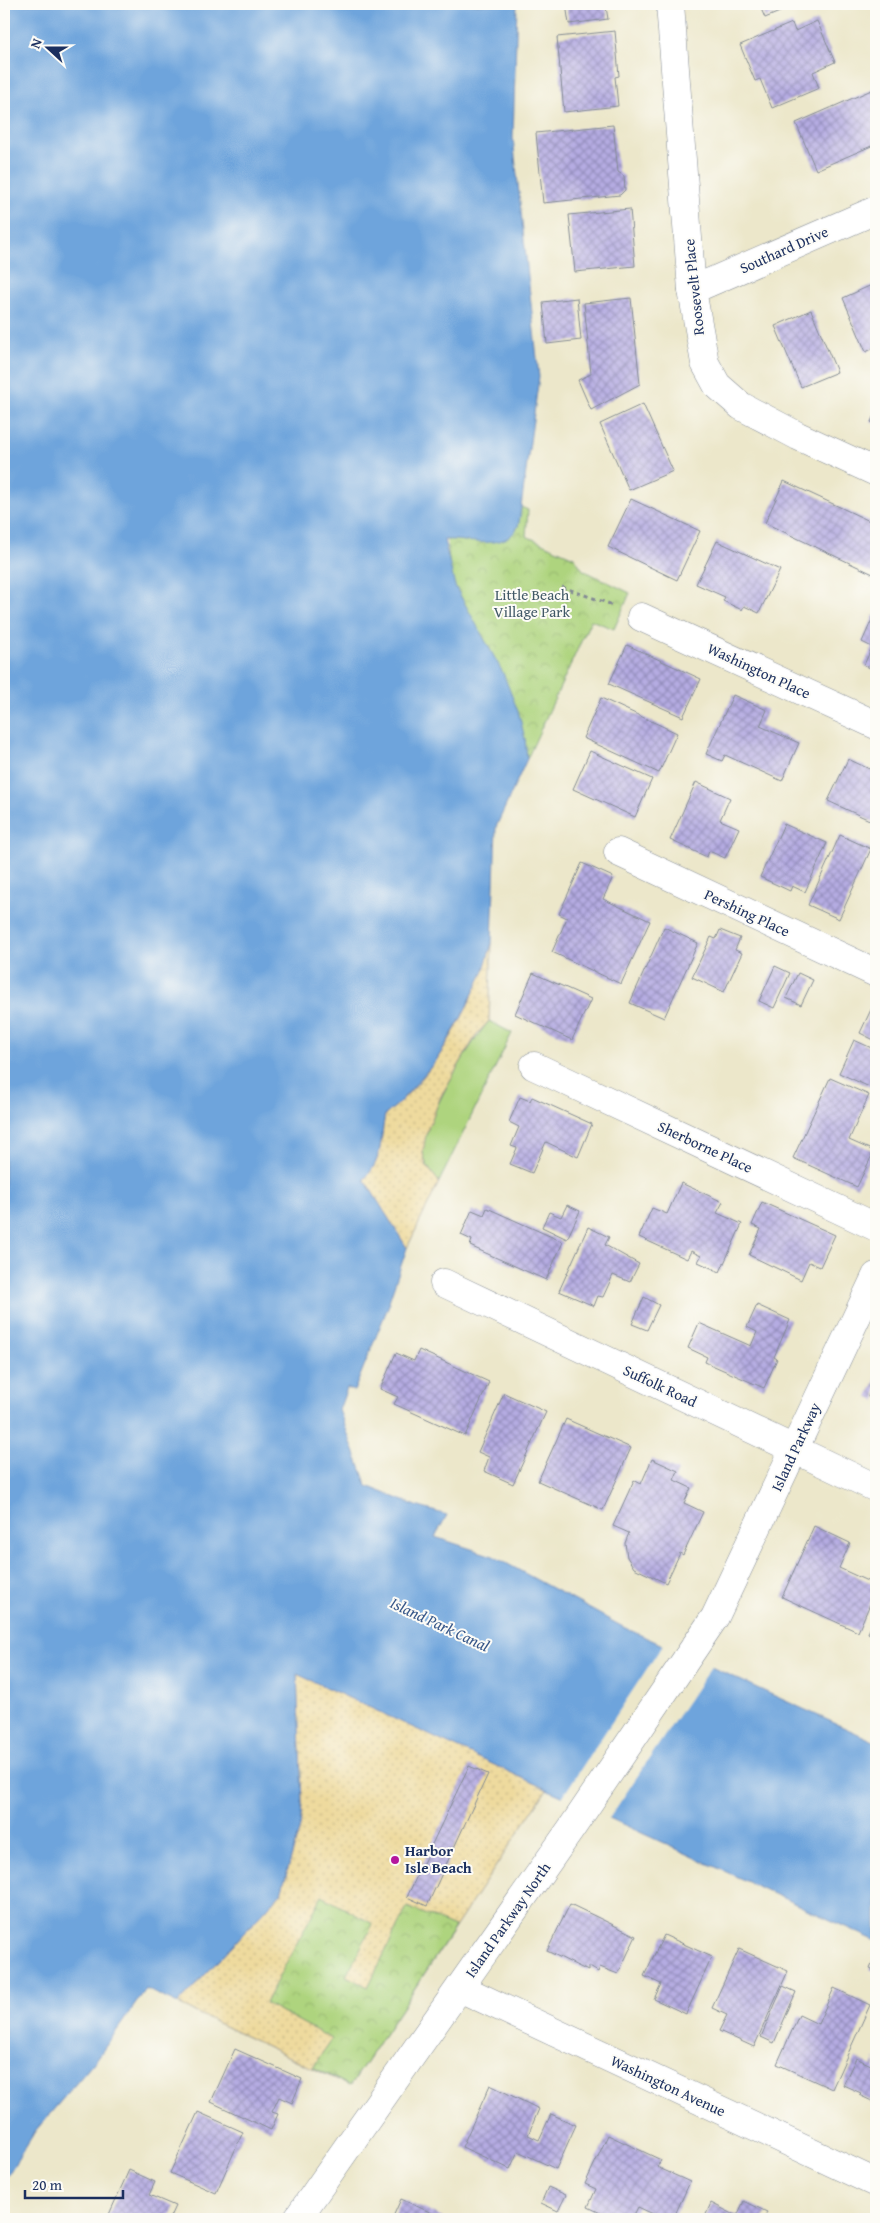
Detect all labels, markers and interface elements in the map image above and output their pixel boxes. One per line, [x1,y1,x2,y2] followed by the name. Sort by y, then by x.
[22,22,72,72] north arrow
[25,35,47,51] text: N
[736,221,831,278] street label: Southard Drive
[678,238,709,336] street label: Roosevelt Place
[494,584,571,622] park label: Little Beach Village Park
[704,637,814,704] street label: Washington Place
[701,884,793,942] street label: Pershing Place
[654,1115,756,1178] street label: Sherborne Place
[620,1359,701,1412] street label: Suffolk Road
[766,1399,825,1495] street label: Island Parkway
[386,1591,494,1657] water label: Island Park Canal
[405,1840,472,1878] place label: Harbor Isle Beach
[389,1854,401,1866] marker: Harbor Isle Beach
[460,1857,556,1982] street label: Island Parkway North
[607,2050,729,2121] street label: Washington Avenue
[25,2168,122,2200] scale bar
[32,2174,63,2195] text: 20 m

